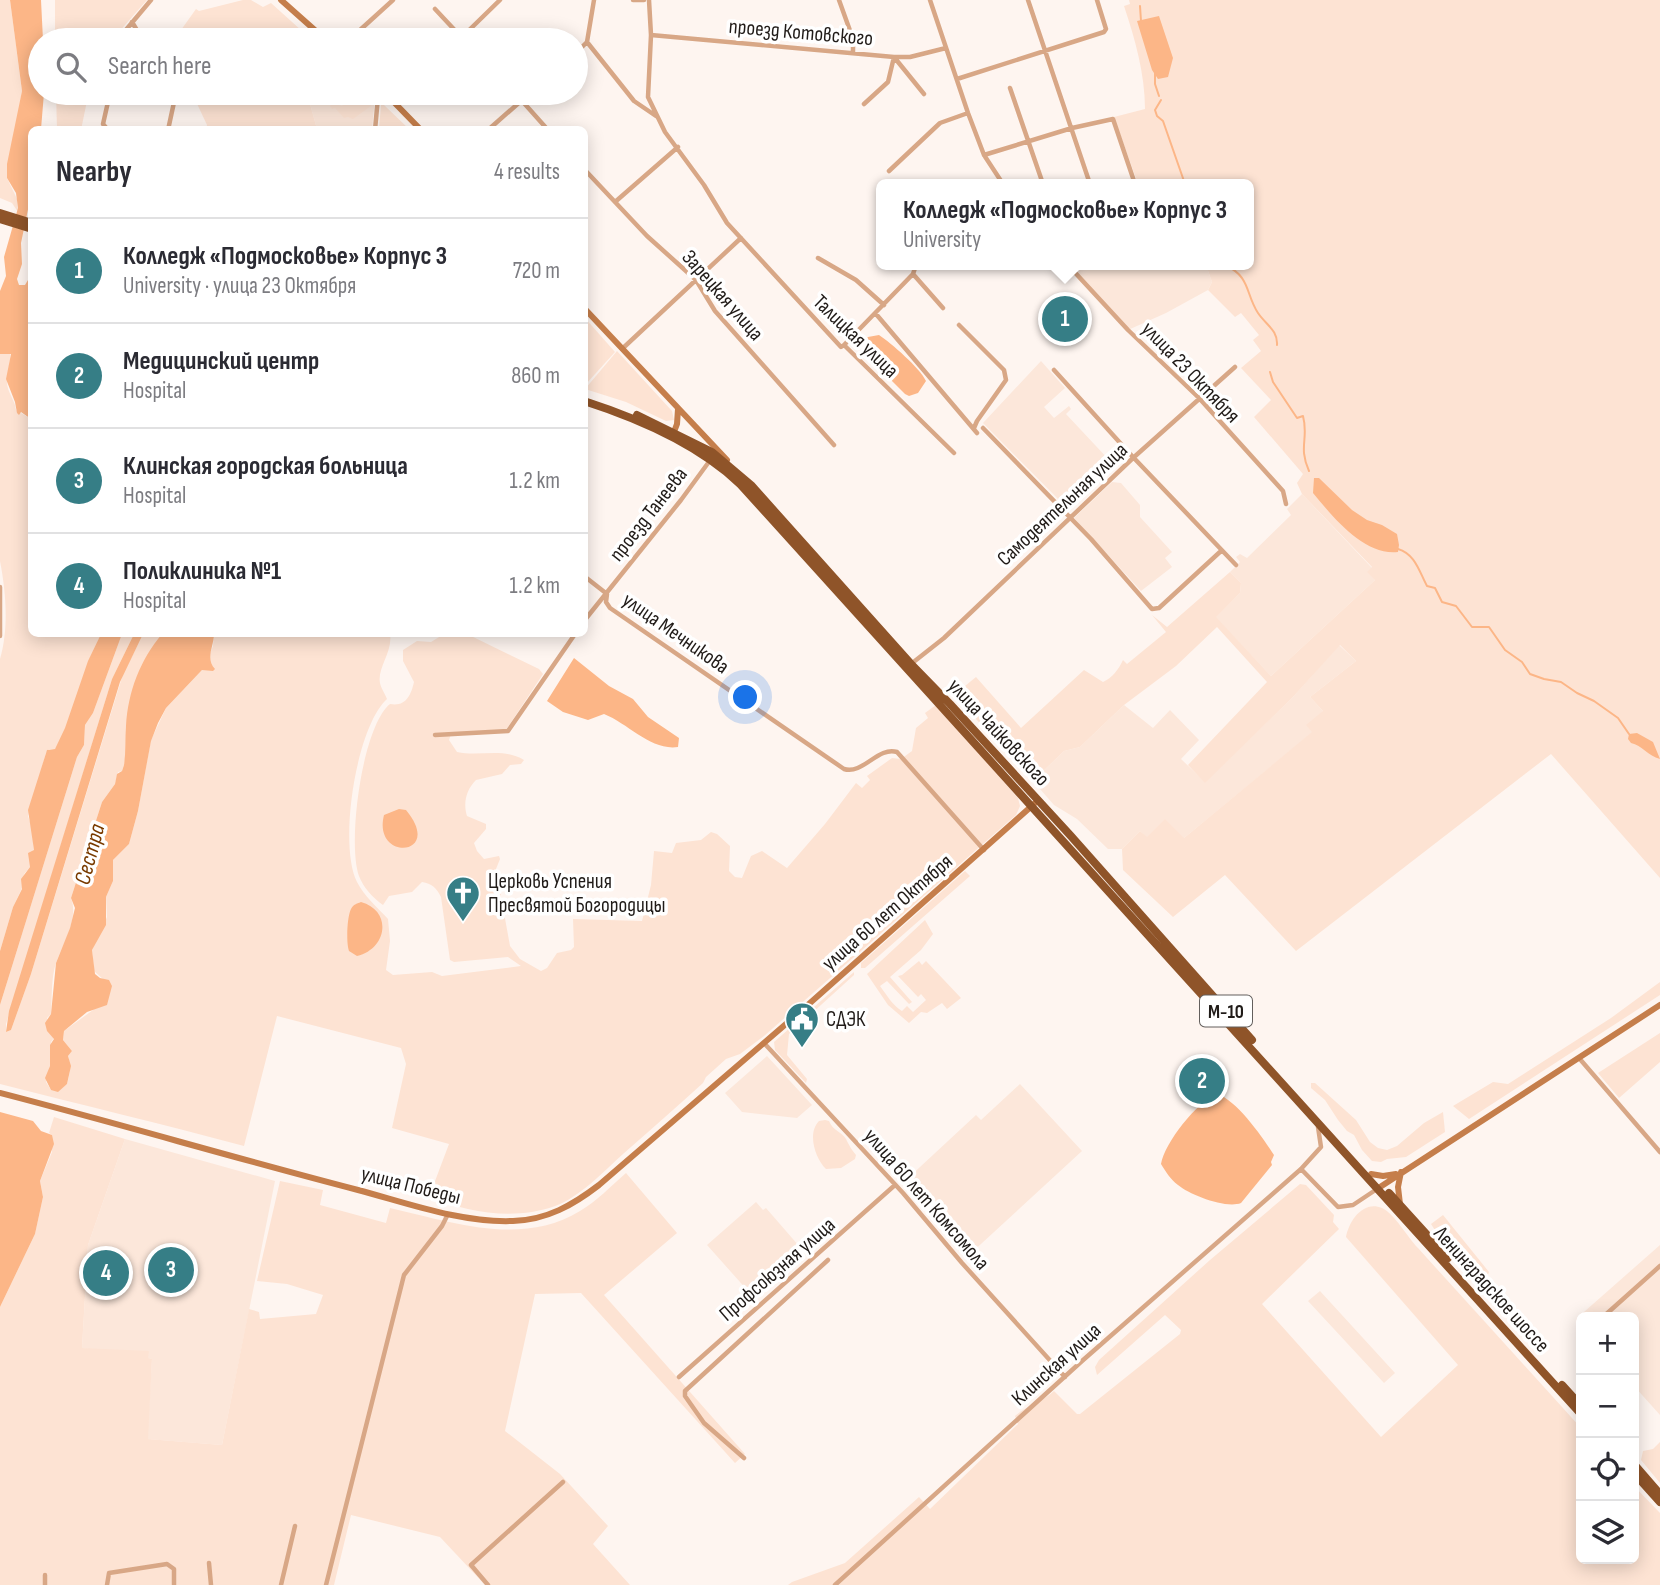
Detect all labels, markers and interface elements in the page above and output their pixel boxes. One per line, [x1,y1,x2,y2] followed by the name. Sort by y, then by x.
[728,14,874,51] street label: проезд Котовского
[28,28,588,105] search box
[52,48,90,86] icon: search
[108,51,211,82] text: Search here
[56,154,132,190] text: Nearby
[494,158,560,186] text: 4 results
[876,179,1254,270] popup
[903,195,1227,226] text: Колледж «Подмосковье» Корпус 3
[903,226,981,254] text: University
[123,241,447,272] text: Колледж «Подмосковье» Корпус 3
[677,245,769,346] street label: Зарецкая улица
[74,257,84,285] text: 1
[513,257,560,285] text: 720 m
[123,272,356,300] text: University · улица 23 Октября
[808,290,903,383] street label: Талицкая улица
[1042,293,1088,345] pin: 1
[1136,317,1245,428] street label: улица 23 Октября
[123,346,319,377] text: Медицинский центр
[74,362,84,390] text: 2
[511,362,560,390] text: 860 m
[123,377,186,405] text: Hospital
[992,438,1133,571] street label: Самодеятельная улица
[123,451,408,482] text: Клинская городская больница
[604,462,693,566] street label: проезд Танеева
[74,467,84,495] text: 3
[510,467,560,495] text: 1.2 km
[123,482,186,510] text: Hospital
[123,556,281,587] text: Поликлиника №1
[74,572,84,600] text: 4
[510,572,560,600] text: 1.2 km
[123,587,186,615] text: Hospital
[618,587,734,679] street label: улица Мечникова
[942,673,1055,791] street label: улица Чайковского
[728,680,762,714] your location
[68,820,112,888] water label: Сестра
[817,849,958,976] street label: улица 60 лет Октября
[488,869,666,918] place label: Церковь Успения Пресвятой Богородицы
[444,874,482,923] church icon: Церковь Успения Пресвятой Богородицы
[1200,995,1252,1026] road number: М-10
[783,1000,821,1049] public building icon: СДЭК
[826,1007,866,1032] place label: СДЭК
[1179,1055,1225,1107] pin: 2
[859,1124,995,1275] street label: улица 60 лет Комсомола
[359,1161,463,1210] street label: улица Победы
[714,1212,840,1326] street label: Профсоюзная улица
[1428,1220,1555,1357] street label: Ленинградское шоссе
[148,1244,194,1296] pin: 3
[83,1247,129,1299] pin: 4
[1576,1312,1639,1564] map controls
[1576,1312,1639,1375] button: +
[1007,1318,1106,1411] street label: Клинская улица
[1576,1375,1639,1438] button: −
[1576,1438,1639,1501] button: locate
[1576,1501,1639,1564] button: layers

